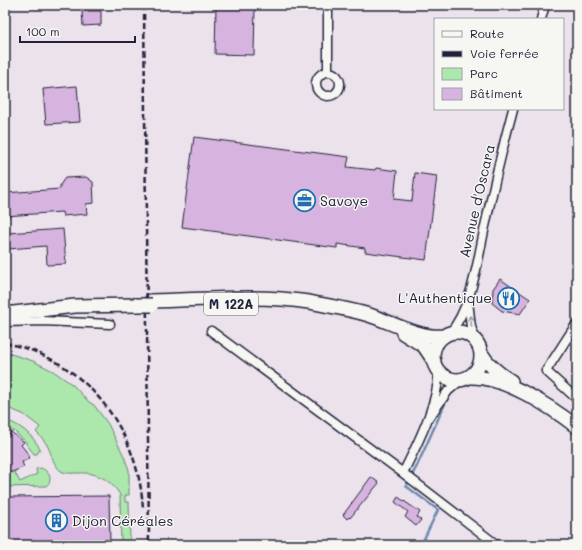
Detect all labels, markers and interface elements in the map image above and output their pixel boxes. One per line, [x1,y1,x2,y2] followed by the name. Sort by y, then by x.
[20,18,135,44] scale bar
[434,18,564,110] legend
[26,23,60,39] text: 100 m
[470,25,504,41] text: Route
[470,45,539,61] text: Voie ferrée
[470,65,498,81] text: Parc
[470,85,523,101] text: Bâtiment
[454,142,499,259] street label: Avenue d'Oscara
[291,188,317,214] office icon: Savoye
[320,191,368,210] place label: Savoye
[495,285,521,311] restaurant icon: L'Authentique
[398,288,492,307] place label: L'Authentique
[204,293,258,315] road number: M 122A
[467,315,474,328] one-way arrow
[44,508,70,534] building icon: Dijon Céréales
[72,511,173,530] place label: Dijon Céréales

